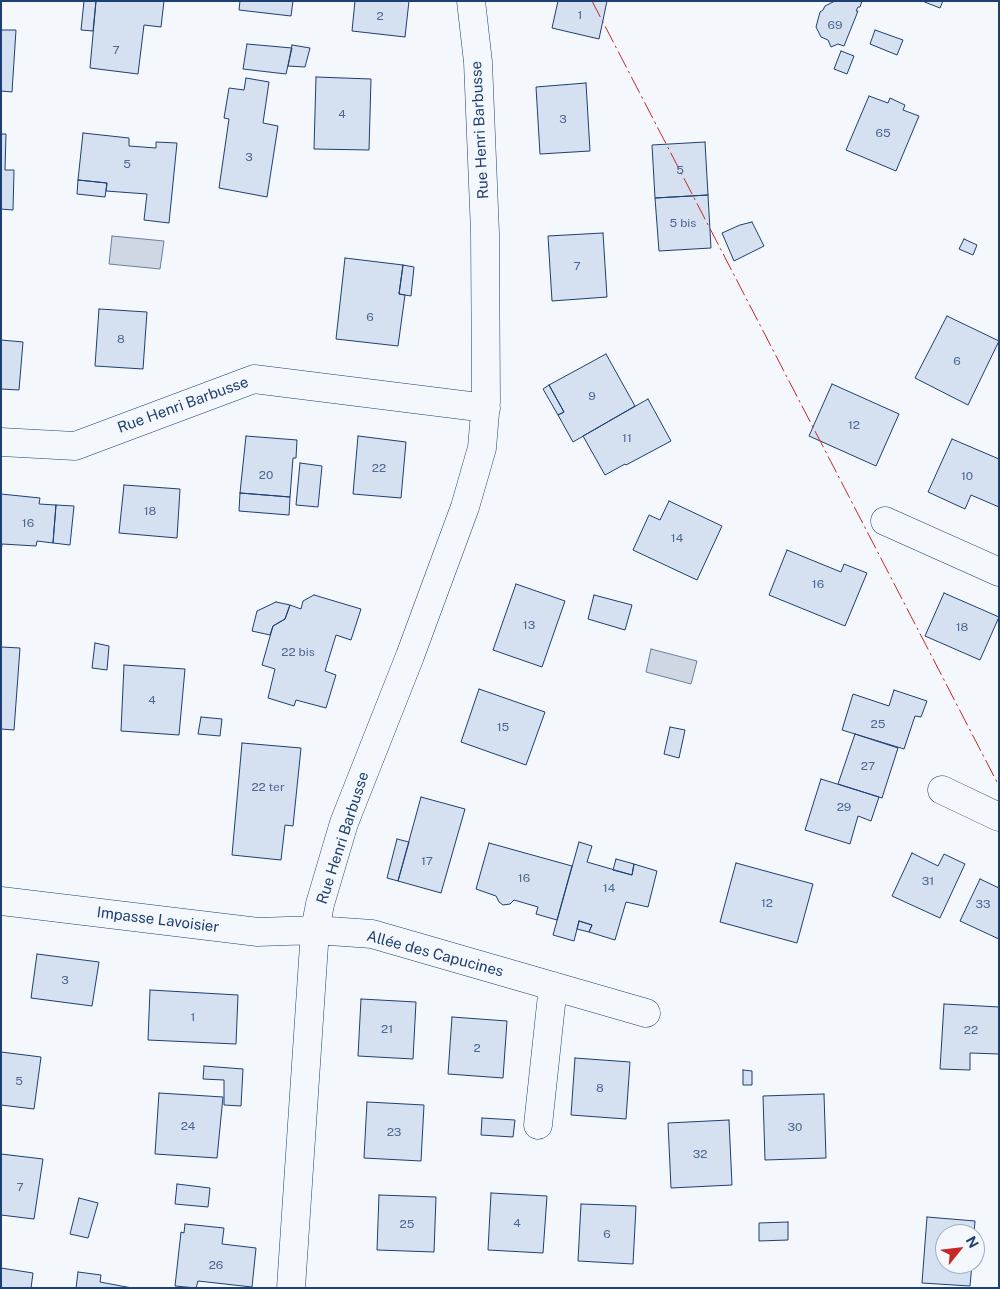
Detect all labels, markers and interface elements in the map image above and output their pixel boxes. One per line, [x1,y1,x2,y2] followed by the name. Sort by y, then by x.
[578,8,582,22] house number: 1
[376,9,384,23] house number: 2
[828,18,842,32] house number: 69
[112,43,120,57] house number: 7
[467,61,493,199] street label: Rue Henri Barbusse
[338,107,346,121] house number: 4
[559,112,567,126] house number: 3
[875,126,891,140] house number: 65
[245,150,253,164] house number: 3
[123,157,131,171] house number: 5
[676,163,684,177] house number: 5
[670,216,696,230] house number: 5 bis
[573,259,581,273] house number: 7
[366,310,374,324] house number: 6
[117,332,125,346] house number: 8
[953,354,961,368] house number: 6
[115,373,251,437] street label: Rue Henri Barbusse
[588,389,596,403] house number: 9
[848,418,860,432] house number: 12
[622,431,632,445] house number: 11
[372,461,386,475] house number: 22
[259,468,273,482] house number: 20
[961,469,973,483] house number: 10
[144,504,156,518] house number: 18
[22,516,34,530] house number: 16
[671,531,683,545] house number: 14
[812,577,824,591] house number: 16
[523,618,535,632] house number: 13
[956,620,968,634] house number: 18
[281,645,315,659] house number: 22 bis
[148,693,156,707] house number: 4
[871,717,885,731] house number: 25
[497,720,509,734] house number: 15
[861,759,875,773] house number: 27
[313,770,373,906] street label: Rue Henri Barbusse
[251,780,285,794] house number: 22 ter
[837,800,851,814] house number: 29
[421,854,433,868] house number: 17
[518,871,530,885] house number: 16
[922,874,934,888] house number: 31
[603,881,615,895] house number: 14
[761,896,773,910] house number: 12
[975,897,991,911] house number: 33
[96,904,220,936] street label: Impasse Lavoisier
[365,927,505,981] street label: Allée des Capucines
[61,973,69,987] house number: 3
[191,1010,195,1024] house number: 1
[381,1022,393,1036] house number: 21
[964,1023,978,1037] house number: 22
[473,1041,481,1055] house number: 2
[15,1074,23,1088] house number: 5
[596,1081,604,1095] house number: 8
[181,1119,195,1133] house number: 24
[788,1120,802,1134] house number: 30
[387,1125,401,1139] house number: 23
[693,1147,707,1161] house number: 32
[16,1180,24,1194] house number: 7
[513,1216,521,1230] house number: 4
[400,1217,414,1231] house number: 25
[935,1224,985,1274] north arrow
[603,1227,611,1241] house number: 6
[963,1234,982,1251] text: N
[209,1258,223,1272] house number: 26

